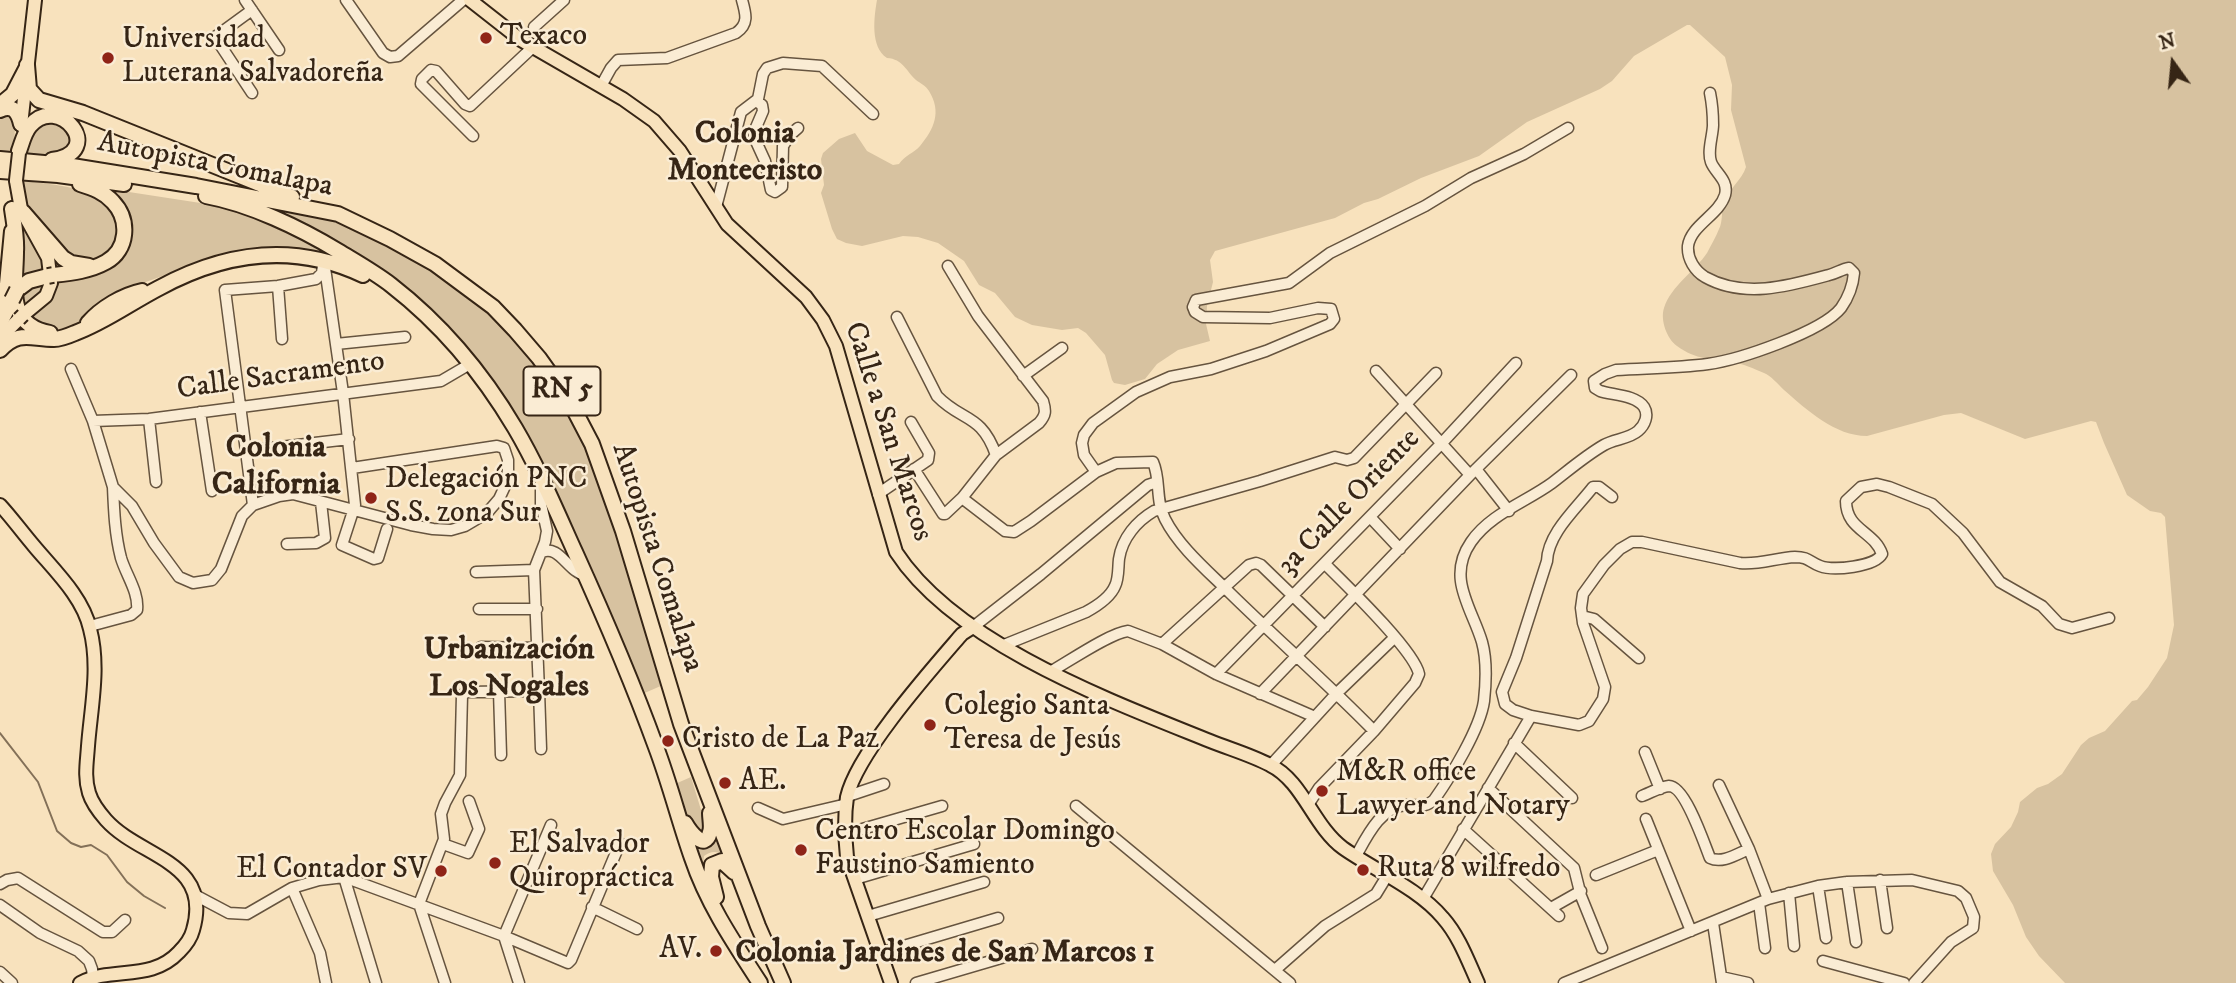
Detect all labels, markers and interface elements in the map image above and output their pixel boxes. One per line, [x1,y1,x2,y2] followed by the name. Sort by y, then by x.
[500,20,587,56] place label: Texaco
[122,23,384,93] place label: Universidad Luterana Salvadoreña
[2138,28,2208,98] north arrow
[2157,29,2178,55] text: N
[478,30,494,46] marker: Texaco
[100,50,116,66] marker: Universidad Luterana Salvadoreña
[668,116,822,191] district label: Colonia Montecristo
[94,126,336,206] street label: Autopista Comalapa
[835,318,939,546] street label: Calle a San Marcos
[175,345,387,409] street label: Calle Sacramento
[524,366,600,416] road number: RN 5
[1271,422,1429,584] street label: 3a Calle Oriente
[212,430,340,505] district label: Colonia California
[602,439,710,677] street label: Autopista Comalapa
[385,463,588,534] place label: Delegación PNC S.S. zona Sur
[363,490,379,506] marker: Delegación PNC S.S. zona Sur
[423,632,595,707] district label: Urbanización Los Nogales
[944,690,1121,760] place label: Colegio Santa Teresa de Jesús
[922,717,938,733] marker: Colegio Santa Teresa de Jesús
[682,723,879,759] place label: Cristo de La Paz
[660,733,676,749] marker: Cristo de La Paz
[1336,756,1570,826] place label: M&R office Lawyer and Notary
[739,765,786,801] place label: AE.
[717,775,733,791] marker: AE.
[1314,783,1330,799] marker: M&R office Lawyer and Notary
[815,815,1115,886] place label: Centro Escolar Domingo Faustino Samiento
[509,828,674,898] place label: El Salvador Quiropráctica
[793,842,809,858] marker: Centro Escolar Domingo Faustino Samiento
[1377,852,1560,888] place label: Ruta 8 wilfredo
[236,853,427,889] place label: El Contador SV
[487,855,503,871] marker: El Salvador Quiropráctica
[1355,862,1371,878] marker: Ruta 8 wilfredo
[433,863,449,879] marker: El Contador SV
[659,933,702,969] place label: AV.
[735,935,1155,973] district label: Colonia Jardines de San Marcos 1
[708,943,724,959] marker: AV.

